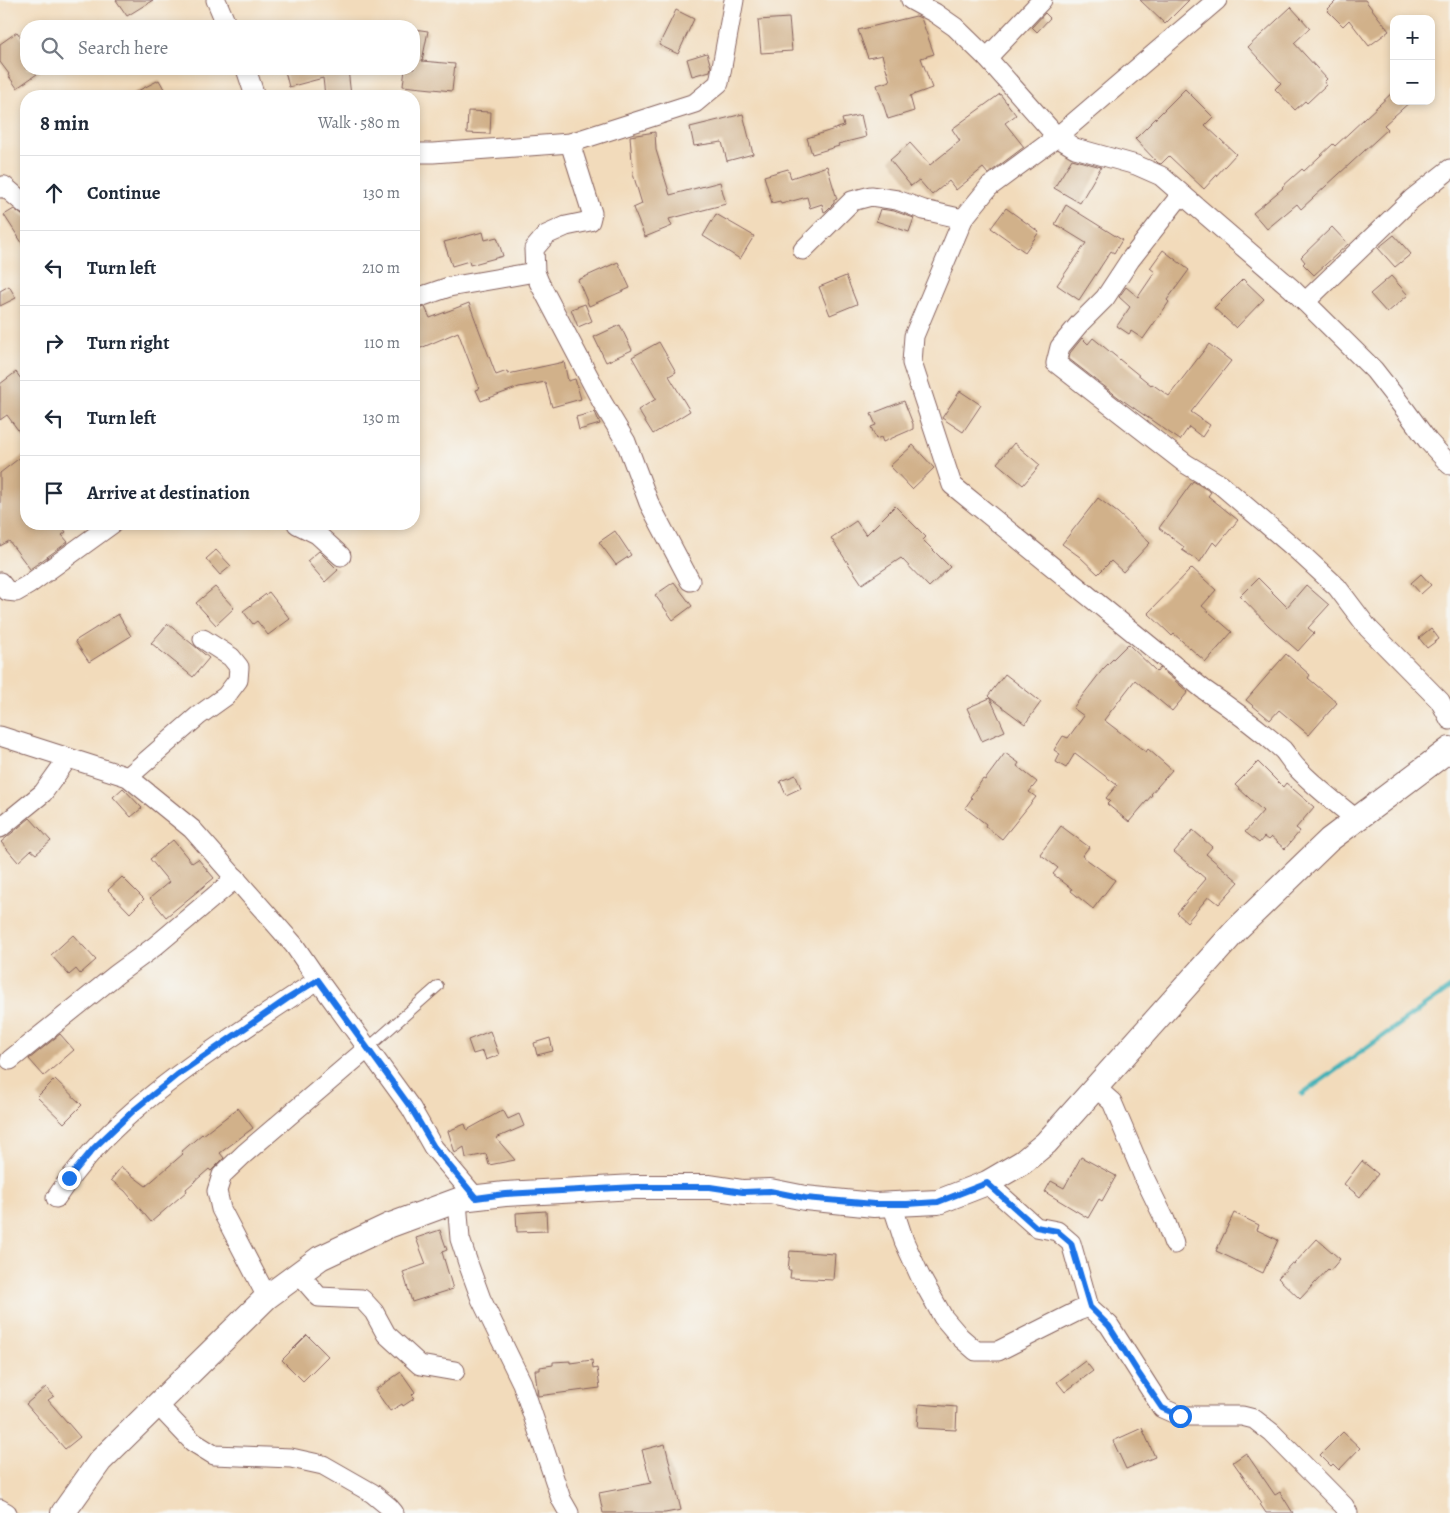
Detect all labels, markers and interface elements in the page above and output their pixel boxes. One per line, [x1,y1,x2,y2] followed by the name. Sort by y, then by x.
[1390,15,1435,105] map controls
[1390,15,1435,60] button: +
[20,20,420,75] search box
[38,34,66,62] icon: search
[78,35,168,61] text: Search here
[1390,60,1435,105] button: −
[40,109,89,137] text: 8 min
[318,112,400,134] text: Walk · 580 m
[40,179,68,207] icon: ahead
[87,180,161,206] text: Continue
[363,182,400,204] text: 130 m
[40,254,68,282] icon: left
[87,255,156,281] text: Turn left
[362,257,400,279] text: 210 m
[40,329,68,357] icon: right
[87,330,169,356] text: Turn right
[364,332,400,354] text: 110 m
[40,404,68,432] icon: left
[87,405,156,431] text: Turn left
[363,407,400,429] text: 130 m
[40,479,68,507] icon: arrive
[87,480,250,506] text: Arrive at destination
[58,1167,81,1190] route end
[1169,1405,1192,1428] route start

